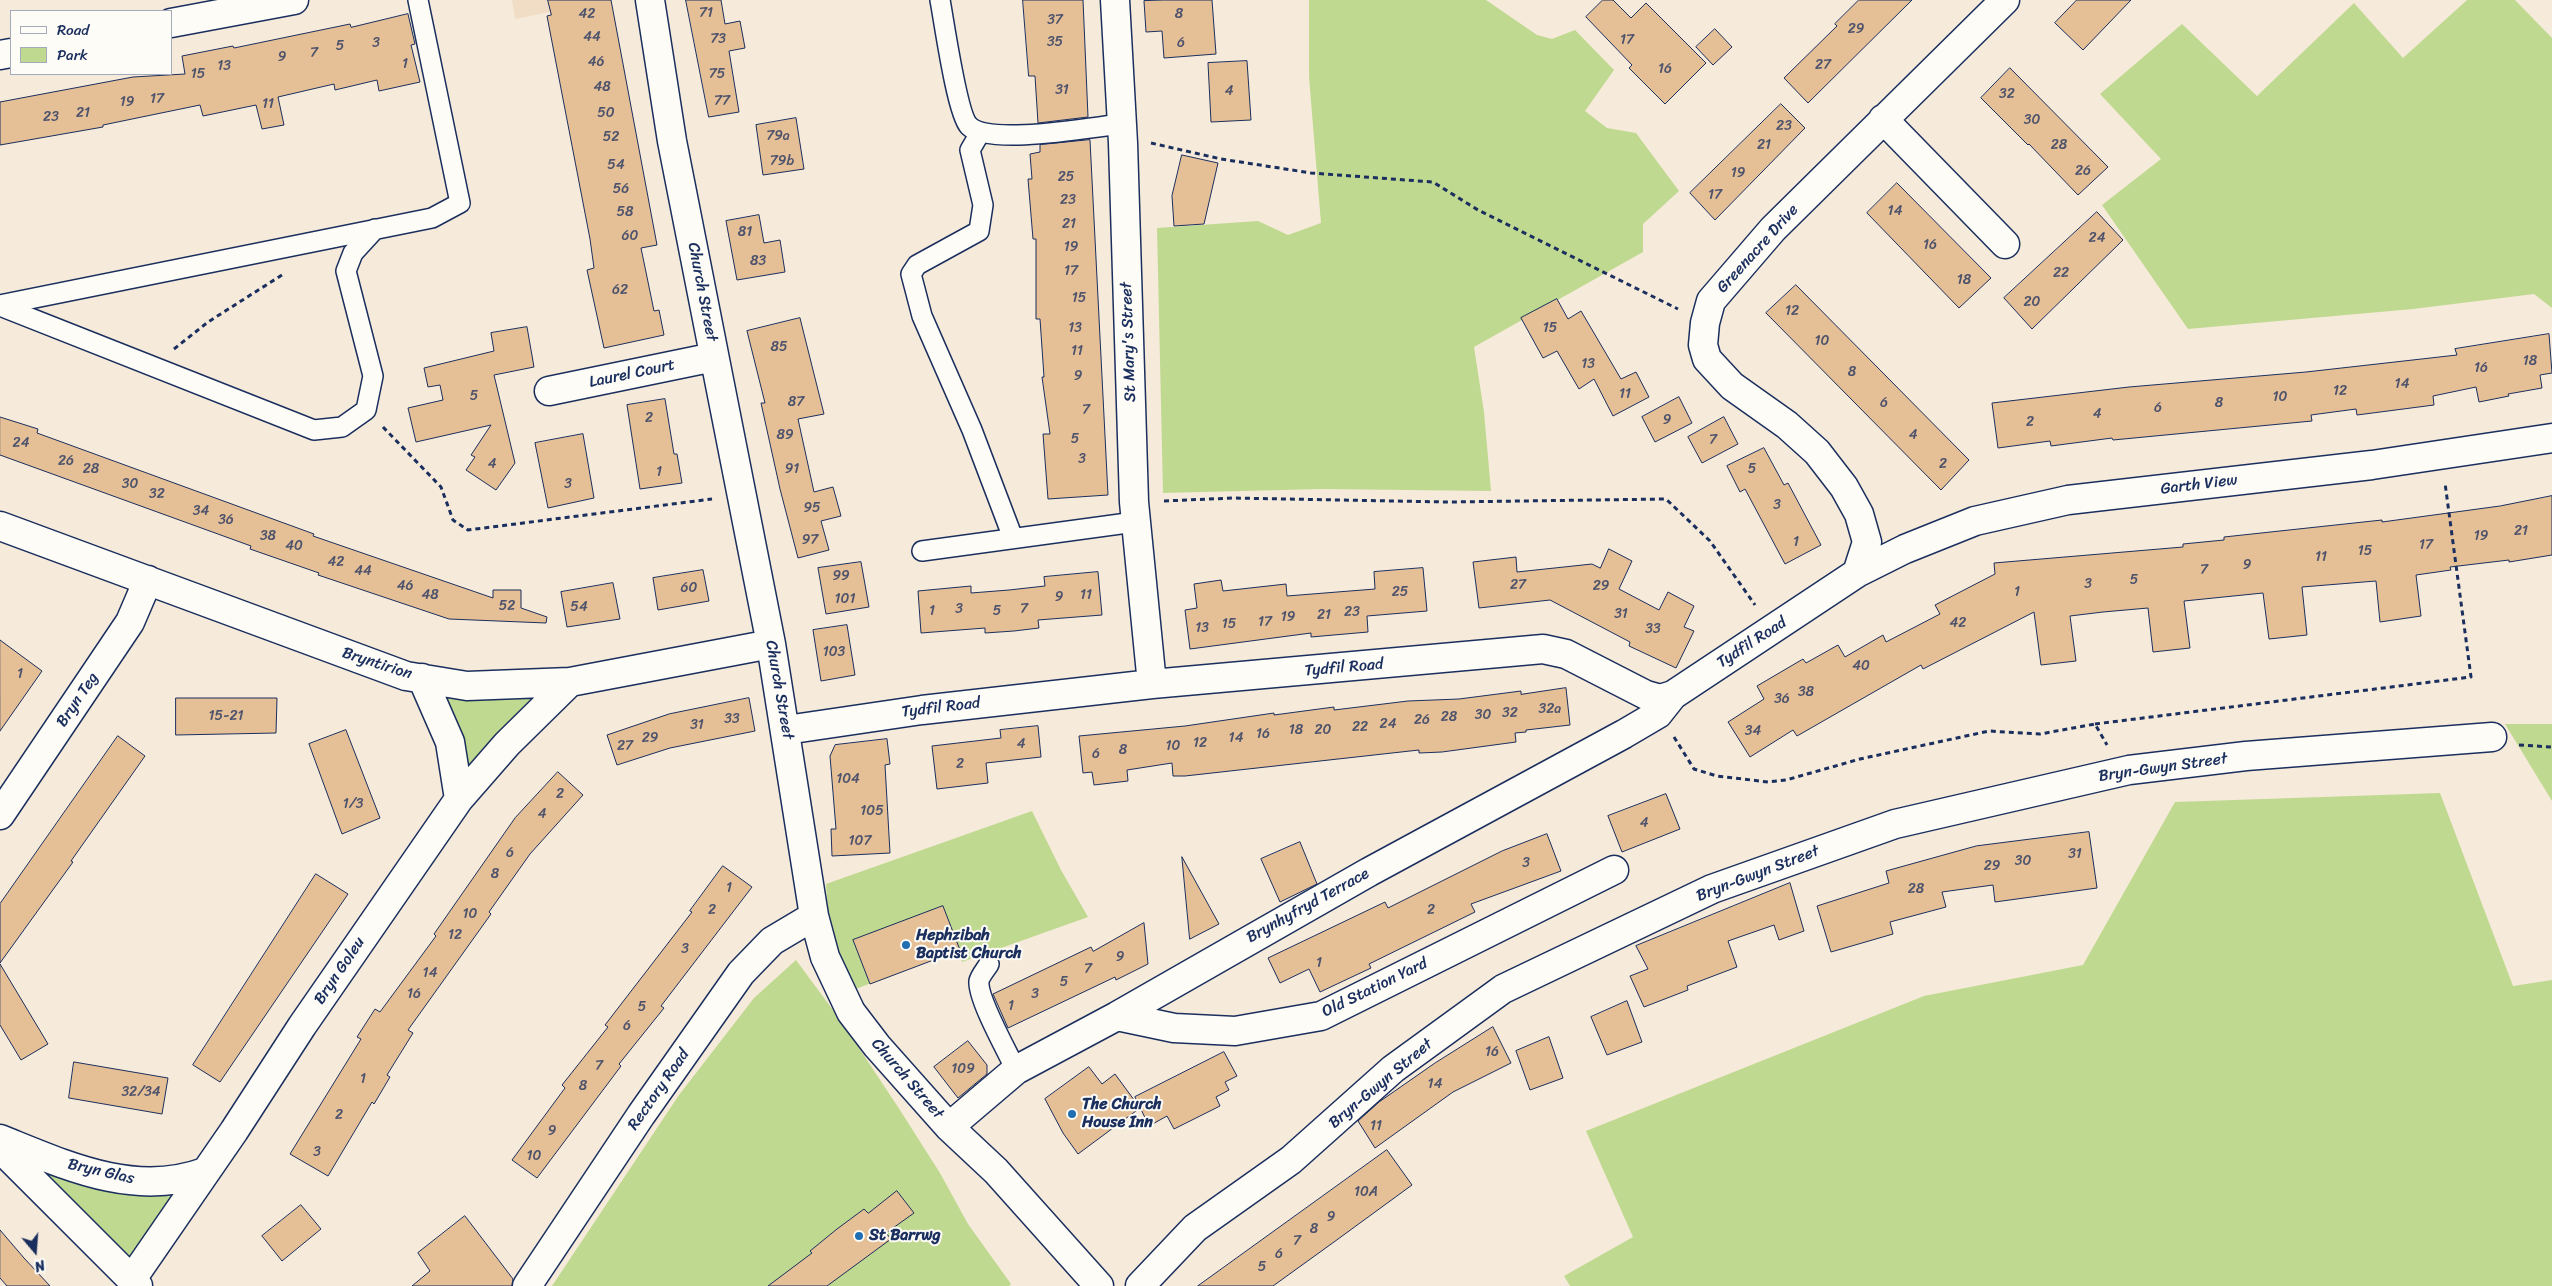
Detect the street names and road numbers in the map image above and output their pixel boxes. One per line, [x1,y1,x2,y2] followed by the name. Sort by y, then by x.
[1713,201,1803,297] street label: Greenacre Drive
[683,241,721,343] street label: Church Street
[1117,282,1141,402] street label: St Mary's Street
[587,356,677,392] street label: Laurel Court
[2159,471,2239,499] street label: Garth View
[1714,613,1790,673] street label: Tydfil Road
[761,639,797,741] street label: Church Street
[339,644,415,684] street label: Bryntirion
[1304,655,1384,681] street label: Tydfil Road
[53,669,103,731] street label: Bryn Teg
[901,694,981,722] street label: Tydfil Road
[2097,749,2229,787] street label: Bryn-Gwyn Street
[1694,842,1822,906] street label: Bryn-Gwyn Street
[1243,864,1373,948] street label: Brynhyfryd Terrace
[310,934,370,1008] street label: Bryn Goleu
[1319,954,1431,1022] street label: Old Station Yard
[867,1035,947,1123] street label: Church Street
[1325,1035,1437,1133] street label: Bryn-Gwyn Street
[624,1046,694,1134] street label: Rectory Road
[66,1155,136,1189] street label: Bryn Glas

